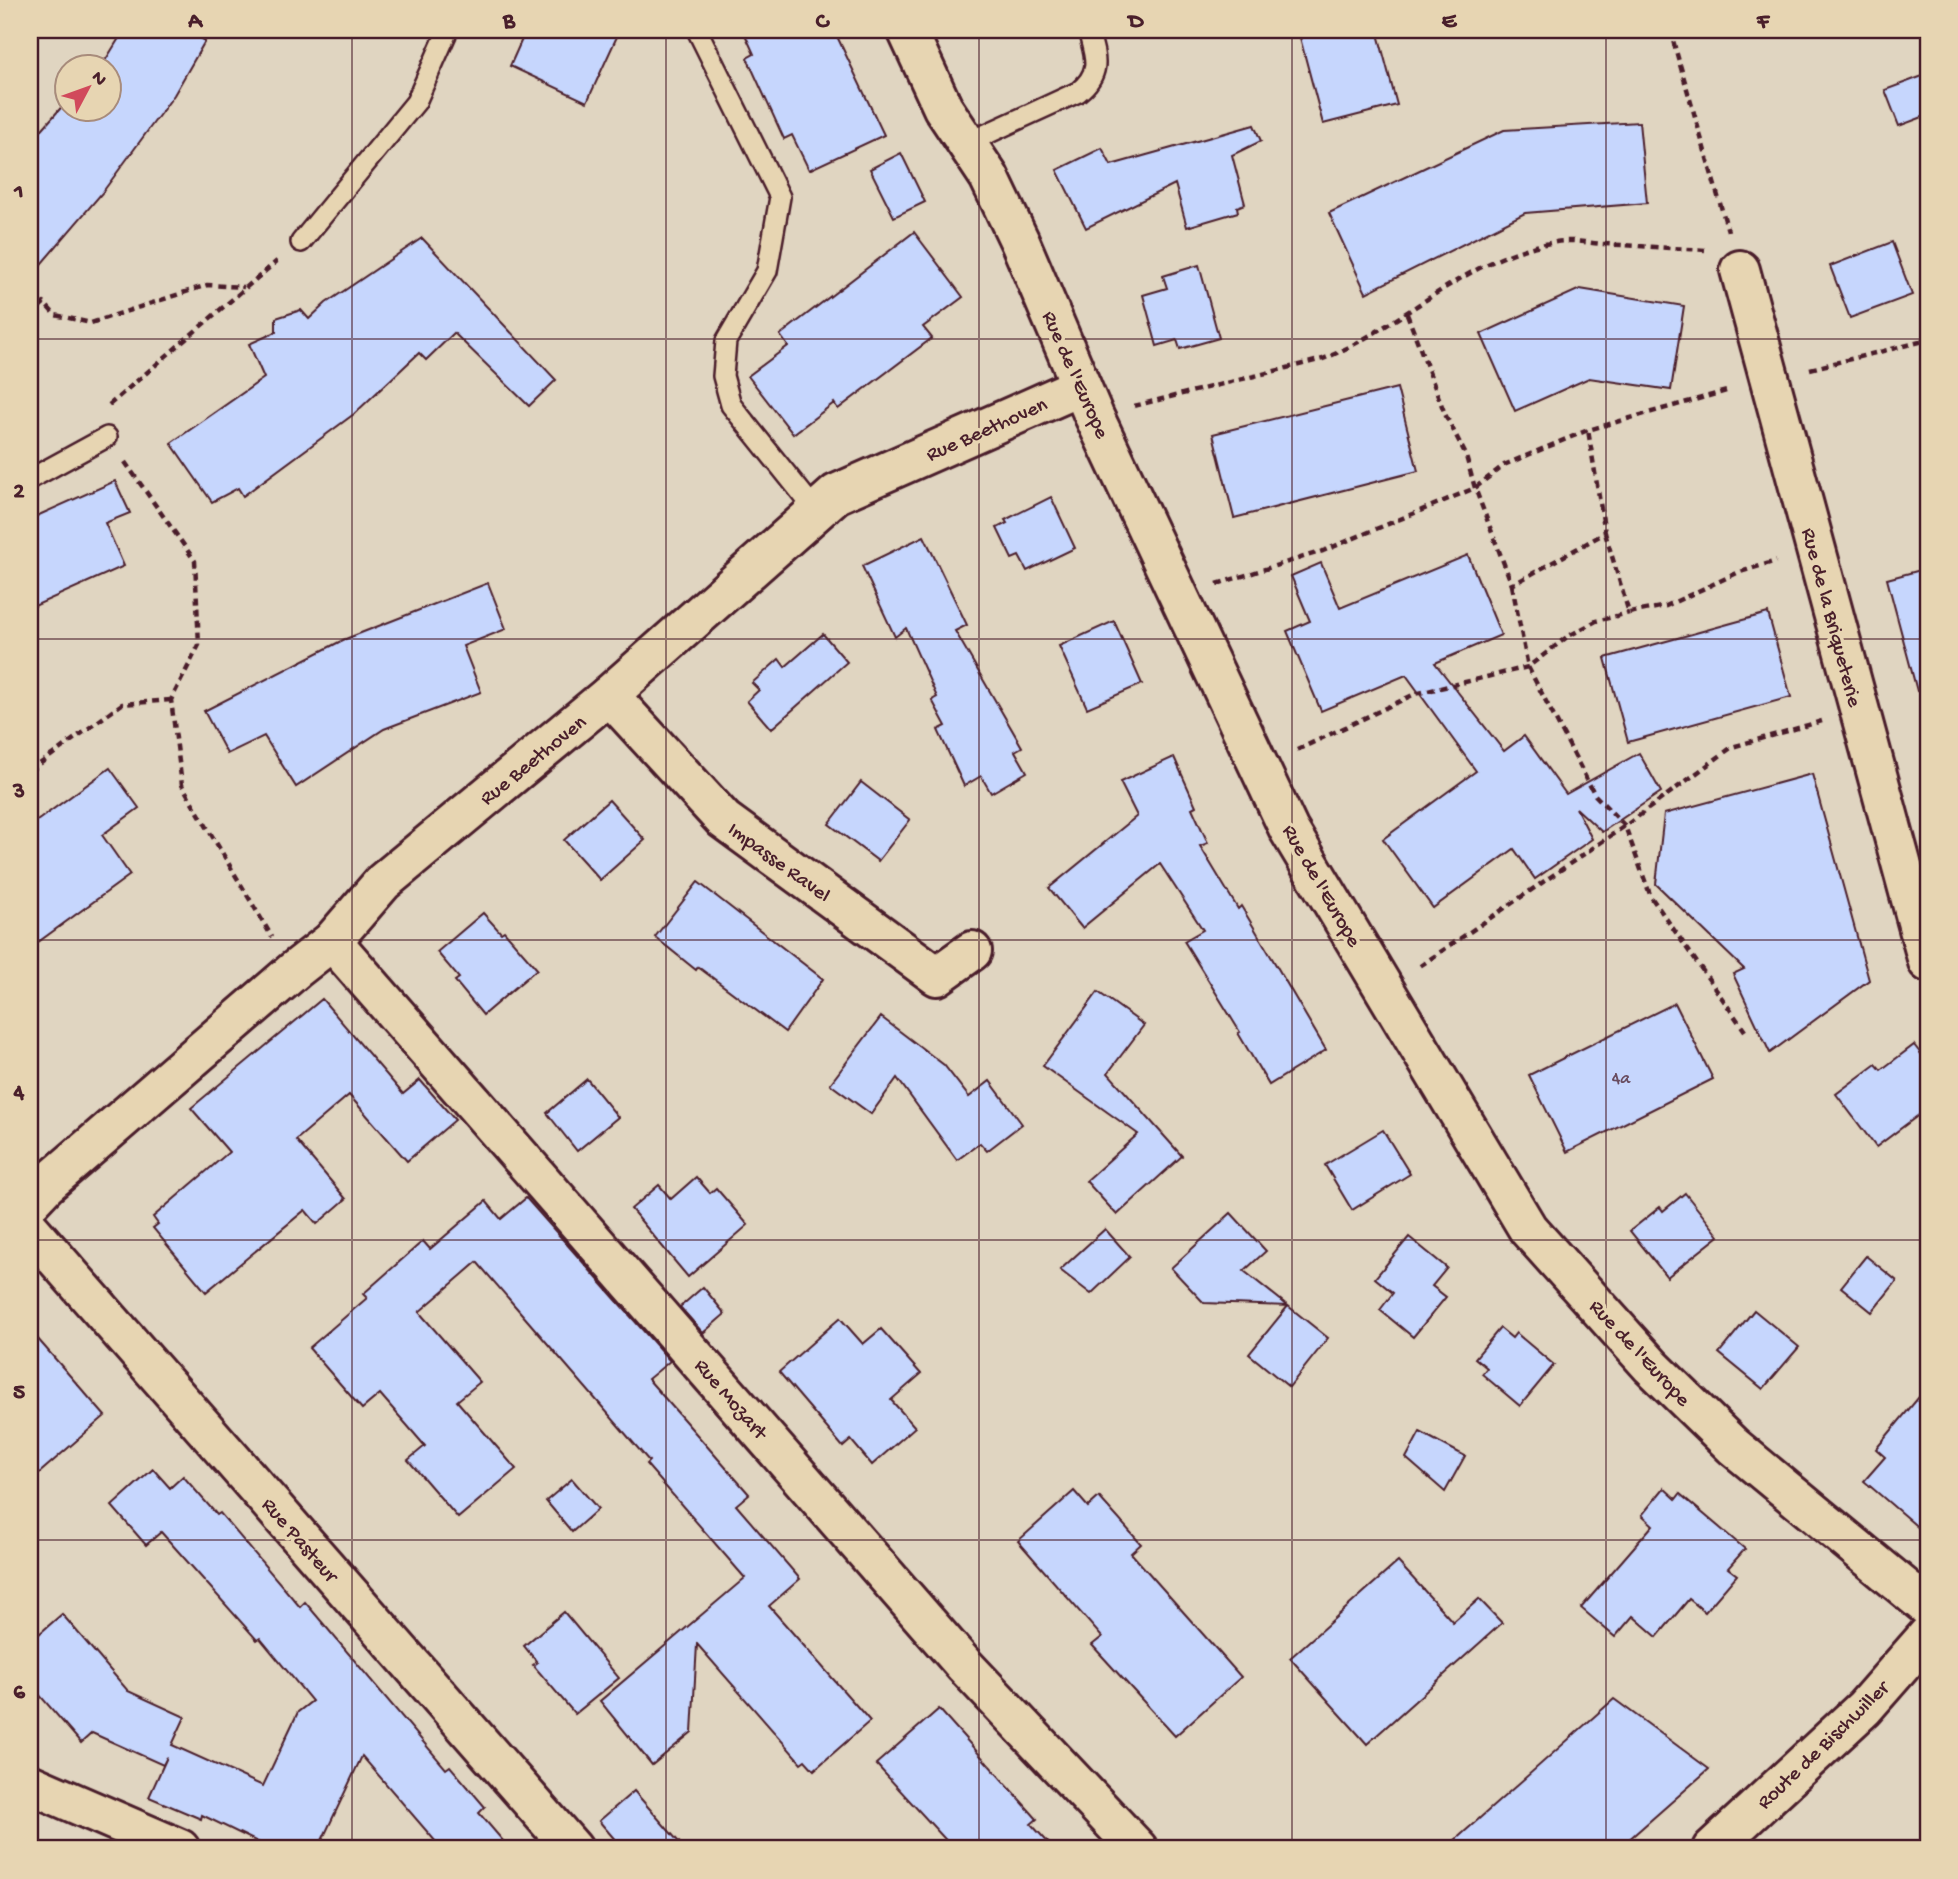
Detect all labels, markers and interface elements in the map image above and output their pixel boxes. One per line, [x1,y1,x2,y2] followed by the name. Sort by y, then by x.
[187,9,203,36] text: A
[502,9,516,36] text: B
[816,9,831,36] text: C
[1127,9,1145,36] text: D
[1442,9,1458,36] text: E
[1756,9,1771,36] text: F
[52,52,122,122] north arrow
[85,67,111,91] text: N
[13,179,24,206] text: 1
[1034,308,1114,444] street label: Rue de l'Europe
[923,393,1052,469] street label: Rue Beethoven
[13,479,25,506] text: 2
[1794,526,1866,711] street label: Rue de la Briqueterie
[476,711,593,812] street label: Rue Beethoven
[12,779,25,806] text: 3
[722,818,834,909] street label: Impasse Ravel
[1275,821,1366,953] street label: Rue de l'Europe
[1612,1069,1631,1090] house number: 4a
[13,1080,25,1107] text: 4
[1583,1296,1695,1414] street label: Rue de l'Europe
[687,1355,773,1448] street label: Rue Mozart
[13,1380,25,1407] text: 5
[255,1494,343,1590] street label: Rue Pasteur
[1753,1676,1897,1816] street label: Route de Bischwiller
[13,1680,26,1707] text: 6

